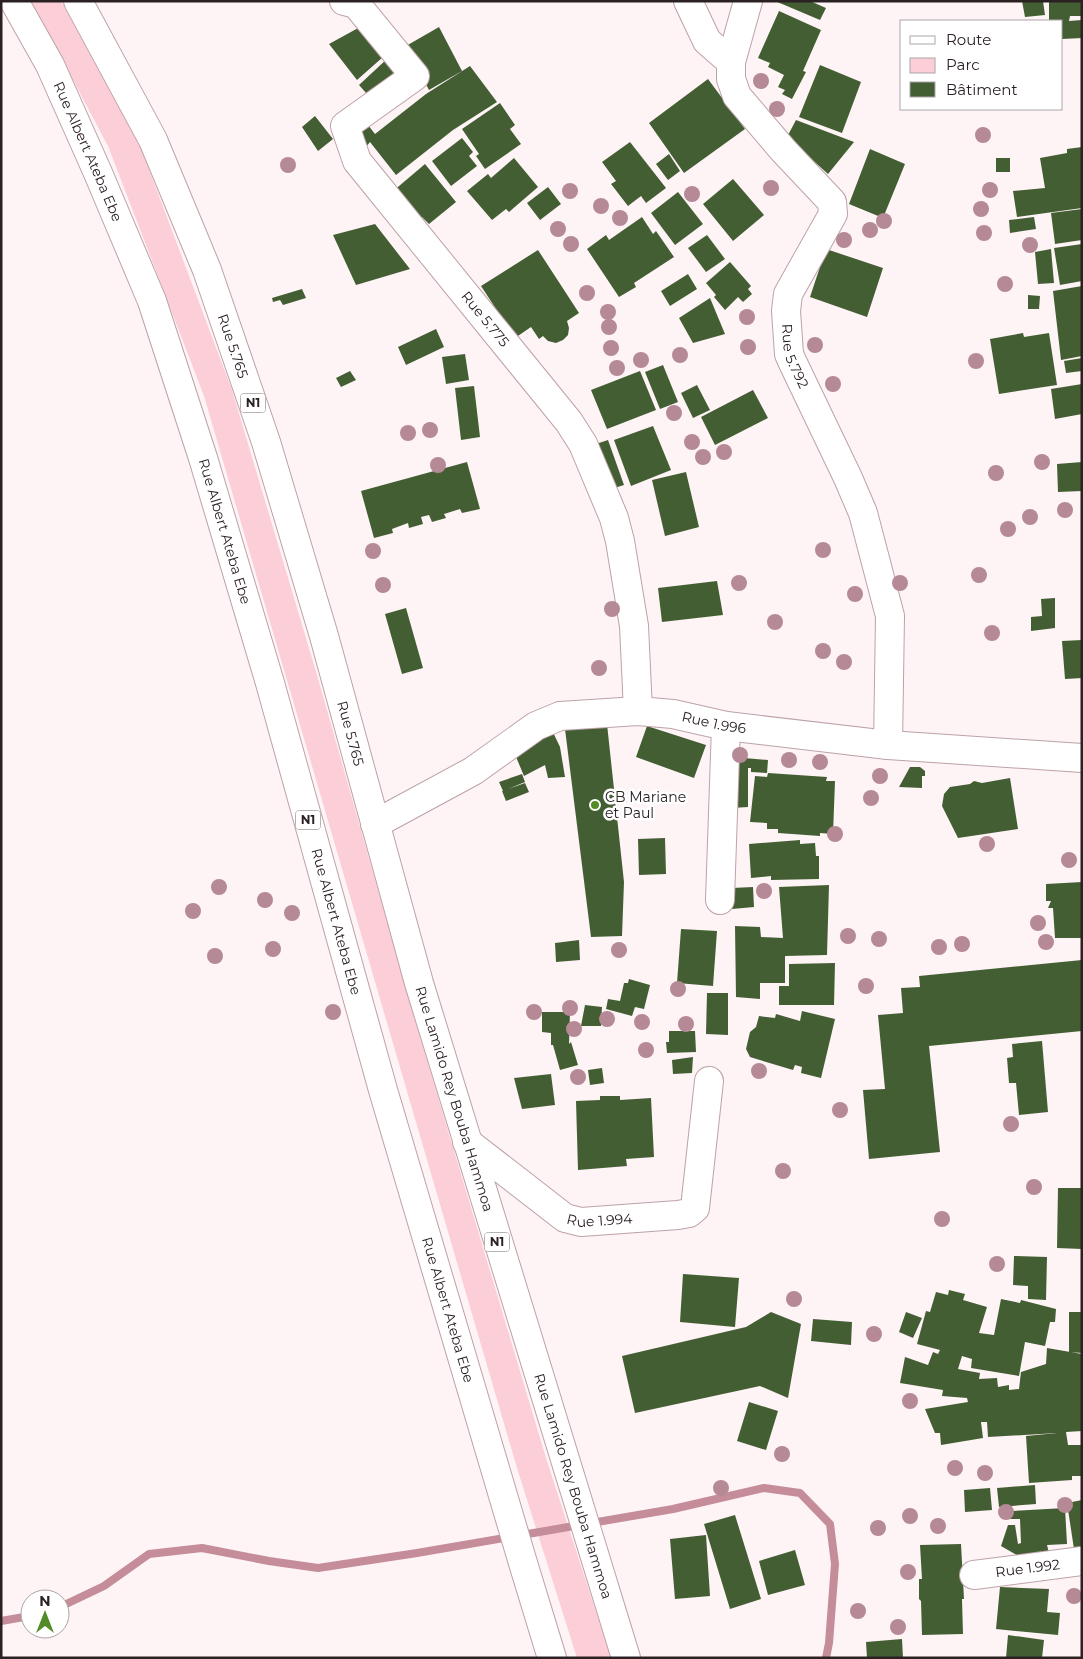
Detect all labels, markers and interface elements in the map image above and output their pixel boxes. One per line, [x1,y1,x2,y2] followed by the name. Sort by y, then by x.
[900,20,1063,110] legend
[946,30,991,49] text: Route
[946,55,980,74] text: Parc
[49,79,127,224] street label: Rue Albert Ateba Ebe
[946,80,1018,99] text: Bâtiment
[457,287,513,351] street label: Rue 5.775
[214,311,252,381] street label: Rue 5.765
[778,323,813,391] street label: Rue 5.792
[240,393,266,412] road number: N1
[195,456,255,606] street label: Rue Albert Ateba Ebe
[333,699,368,768] street label: Rue 5.765
[680,707,748,737] street label: Rue 1.996
[605,788,686,822] place label: CB Mariane et Paul
[589,799,601,811] marker: CB Mariane et Paul
[296,810,320,830] road number: N1
[307,846,365,997] street label: Rue Albert Ateba Ebe
[411,984,498,1214] street label: Rue Lamido Rey Bouba Hammoa
[565,1209,634,1231] street label: Rue 1.994
[484,1232,510,1252] road number: N1
[418,1235,478,1385] street label: Rue Albert Ateba Ebe
[530,1371,616,1601] street label: Rue Lamido Rey Bouba Hammoa
[994,1555,1061,1581] street label: Rue 1.992
[20,1589,70,1639] north arrow
[39,1592,51,1610] text: N

